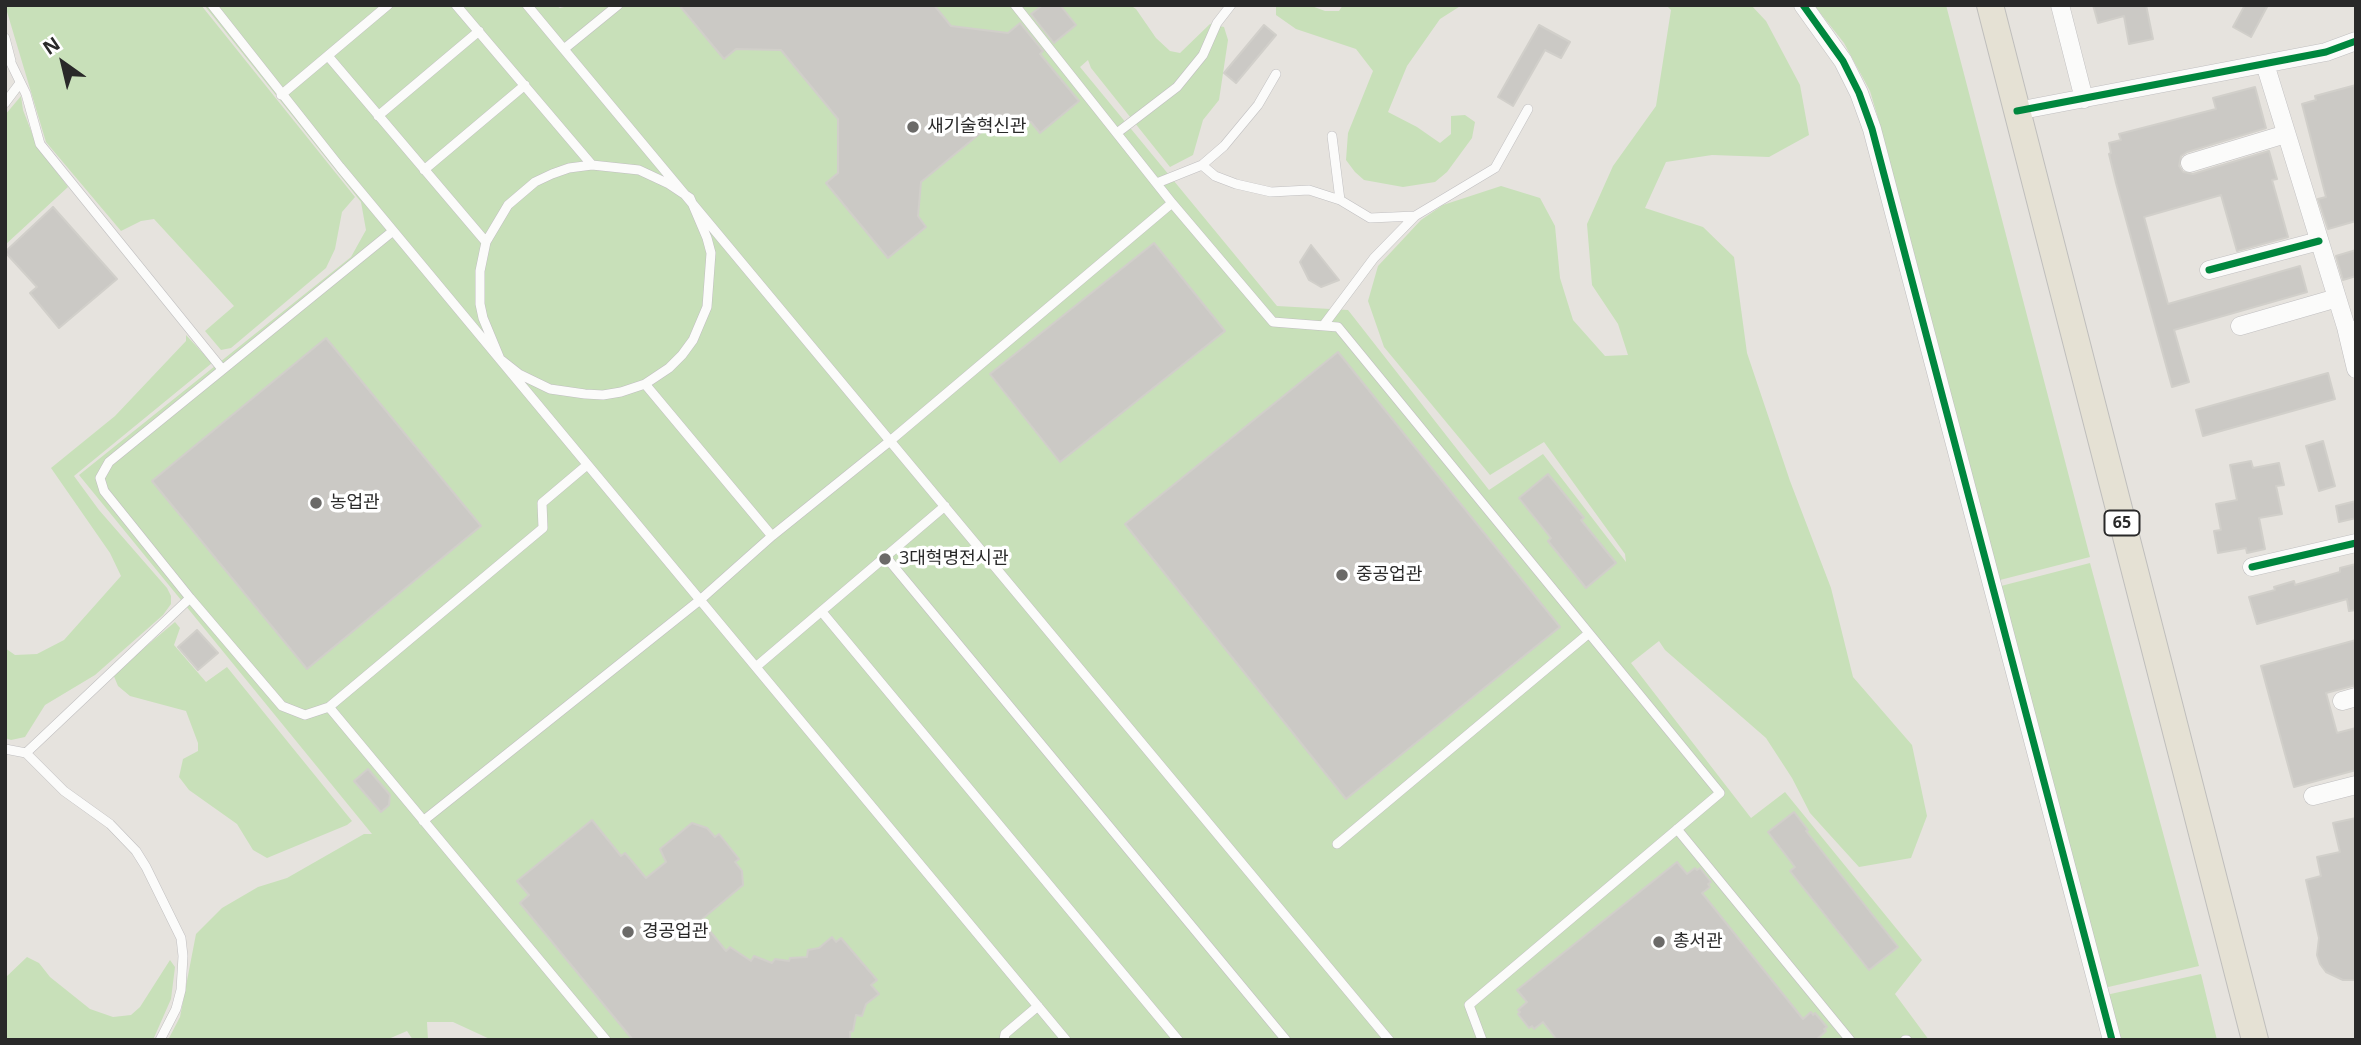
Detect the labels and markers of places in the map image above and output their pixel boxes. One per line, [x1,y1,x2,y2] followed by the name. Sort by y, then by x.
[927,116,1026,138] place label: 새기술혁신관
[905,119,921,135] marker: 새기술혁신관
[330,492,380,514] place label: 농업관
[308,495,324,511] marker: 농업관
[899,548,1009,570] place label: 3대혁명전시관
[877,551,893,567] marker: 3대혁명전시관
[1356,564,1422,586] place label: 중공업관
[1334,567,1350,583] marker: 중공업관
[642,921,708,943] place label: 경공업관
[620,924,636,940] marker: 경공업관
[1673,931,1723,953] place label: 총서관
[1651,934,1667,950] marker: 총서관

